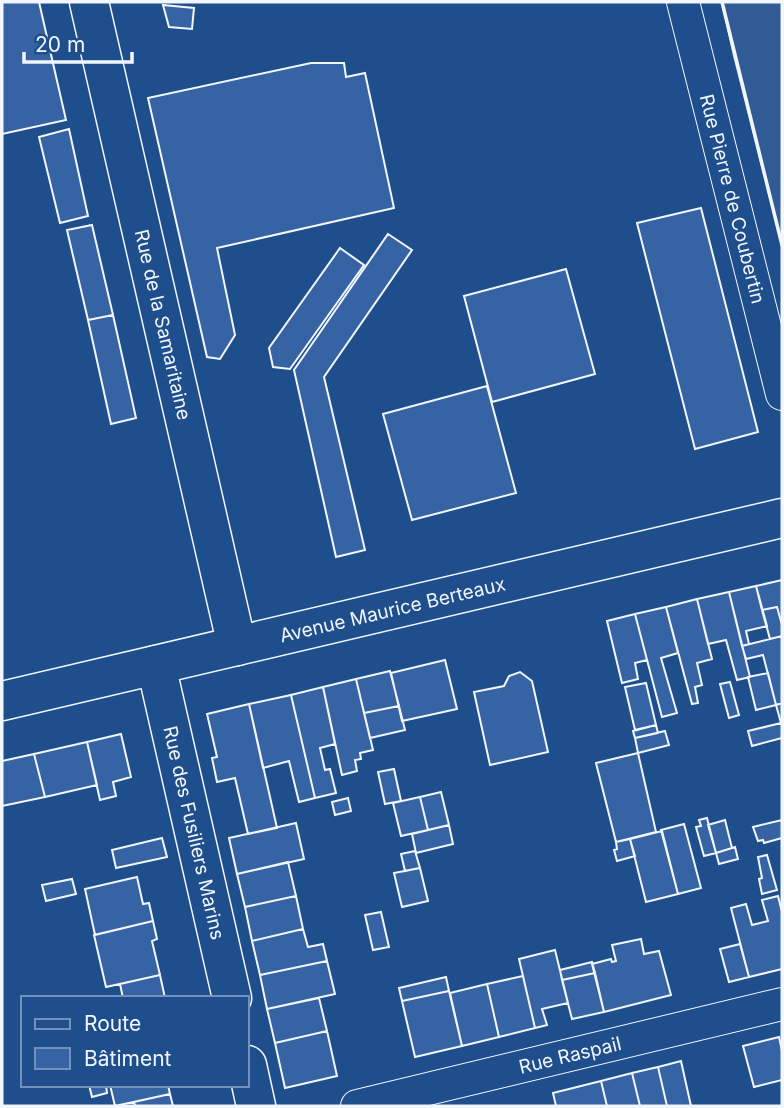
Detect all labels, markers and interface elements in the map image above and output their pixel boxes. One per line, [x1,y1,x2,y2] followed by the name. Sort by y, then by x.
[24,21,133,65] scale bar
[35,32,85,57] text: 20 m
[695,92,770,306] street label: Rue Pierre de Coubertin
[130,227,196,422] street label: Rue de la Samaritaine
[277,572,508,647] street label: Avenue Maurice Berteaux
[159,724,230,942] street label: Rue des Fusiliers Marins
[21,996,248,1087] legend
[84,1011,141,1036] text: Route
[516,1032,623,1078] street label: Rue Raspail
[84,1046,172,1071] text: Bâtiment

